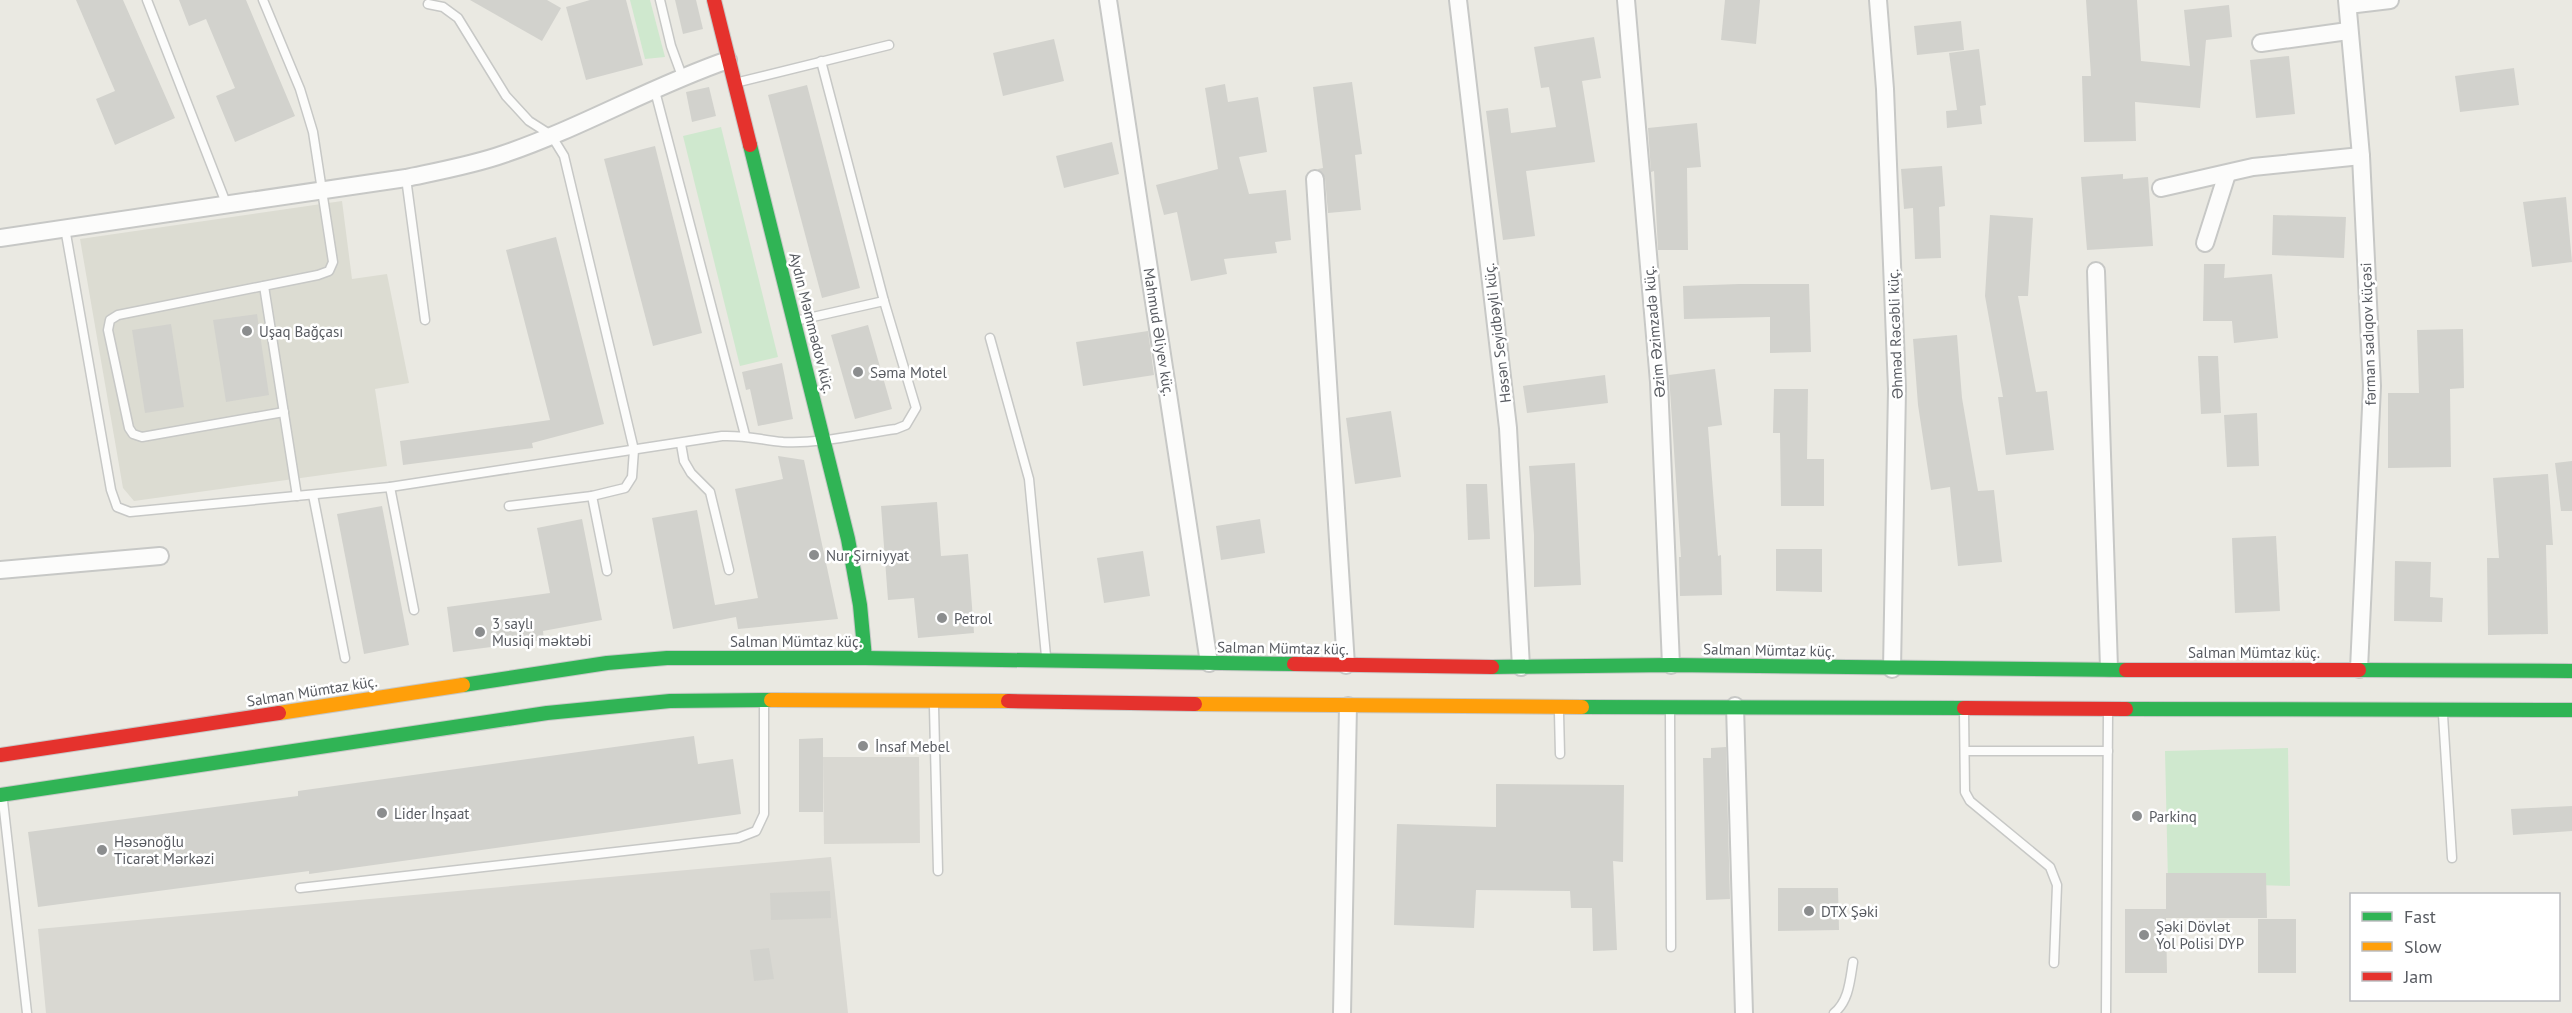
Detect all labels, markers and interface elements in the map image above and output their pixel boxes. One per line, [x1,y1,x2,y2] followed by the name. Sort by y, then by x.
[785,251,839,395] street label: Aydın Məmmədov küç.
[1479,262,1515,404] street label: Həsən Seyidbəyli küç.
[2356,262,2380,406] street label: fərman sadıqov küçəsi
[1639,265,1669,399] street label: Əzim Əzimzadə küç.
[1139,267,1179,397] street label: Mahmud Əliyev küç.
[1883,269,1907,399] street label: Əhməd Rəcəbli küç.
[259,322,343,341] place label: Uşaq Bağçası
[240,324,254,338] marker: Uşaq Bağçası
[870,363,947,382] place label: Səma Motel
[851,365,865,379] marker: Səma Motel
[826,546,909,565] place label: Nur Şirniyyat
[807,548,821,562] marker: Nur Şirniyyat
[954,609,993,628] place label: Petrol
[935,611,949,625] marker: Petrol
[492,614,592,650] place label: 3 saylı Musiqi məktəbi
[473,625,487,639] marker: 3 saylı Musiqi məktəbi
[730,632,862,651] street label: Salman Mümtaz küç.
[1217,637,1349,659] street label: Salman Mümtaz küç.
[1703,639,1835,661] street label: Salman Mümtaz küç.
[2188,643,2320,662] street label: Salman Mümtaz küç.
[245,671,379,711] street label: Salman Mümtaz küç.
[875,737,950,756] place label: İnsaf Mebel
[856,739,870,753] marker: İnsaf Mebel
[394,804,469,823] place label: Lider İnşaat
[375,806,389,820] marker: Lider İnşaat
[2149,807,2197,826] place label: Parkinq
[2130,809,2144,823] marker: Parkinq
[114,832,215,868] place label: Həsənoğlu Ticarət Mərkəzi
[95,843,109,857] marker: Həsənoğlu Ticarət Mərkəzi
[2350,893,2560,1001] legend
[1821,902,1878,921] place label: DTX Şəki
[1802,904,1816,918] marker: DTX Şəki
[2404,905,2436,928] text: Fast
[2156,917,2244,953] place label: Şəki Dövlət Yol Polisi DYP
[2137,928,2151,942] marker: Şəki Dövlət Yol Polisi DYP
[2404,935,2442,958] text: Slow
[2403,965,2433,988] text: Jam

